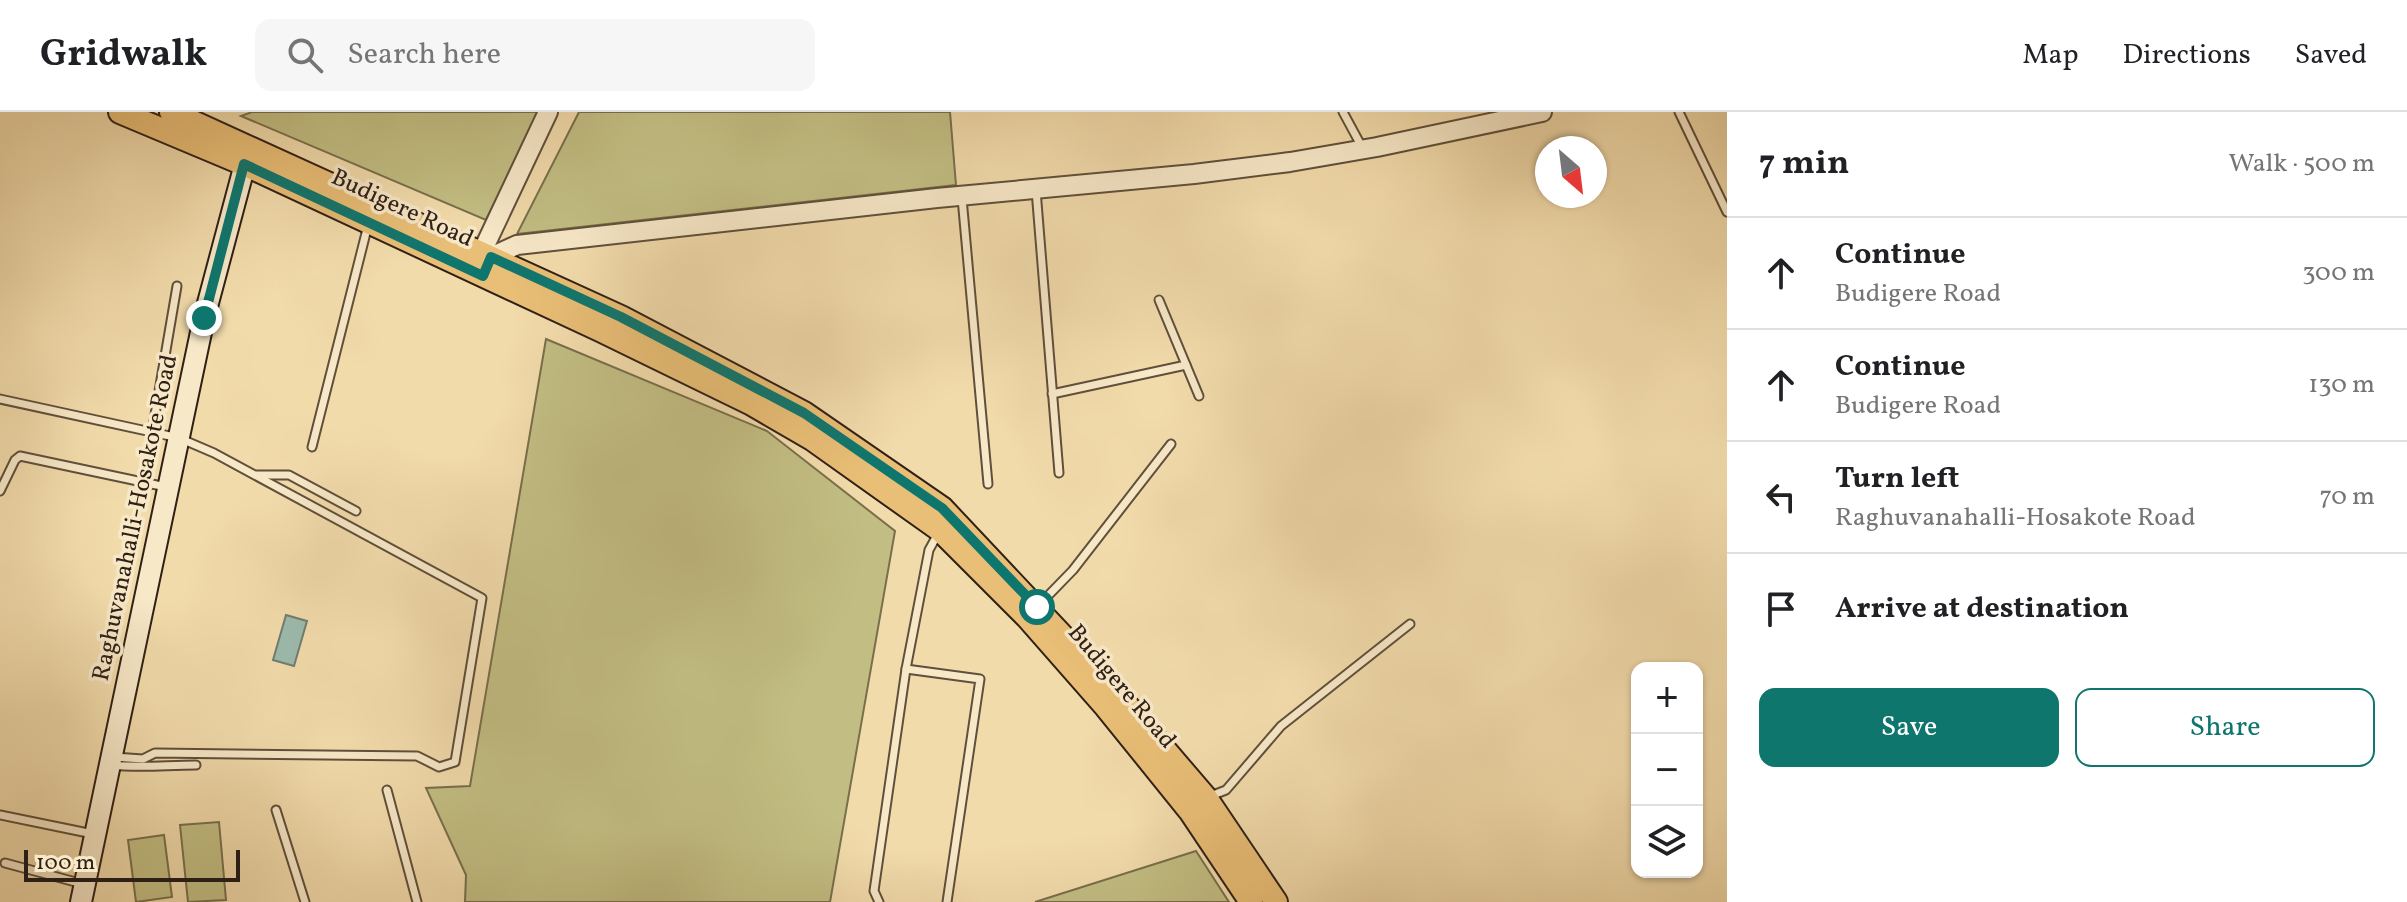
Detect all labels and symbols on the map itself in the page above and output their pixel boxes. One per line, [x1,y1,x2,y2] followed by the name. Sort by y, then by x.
[1535,136,1607,208] north arrow
[325,161,479,257] street label: Budigere Road
[186,300,222,336] route end
[85,352,187,684] street label: Raghuvanahalli-Hosakote Road
[1019,589,1055,625] route start
[1059,617,1183,757] street label: Budigere Road
[24,846,240,882] scale bar

